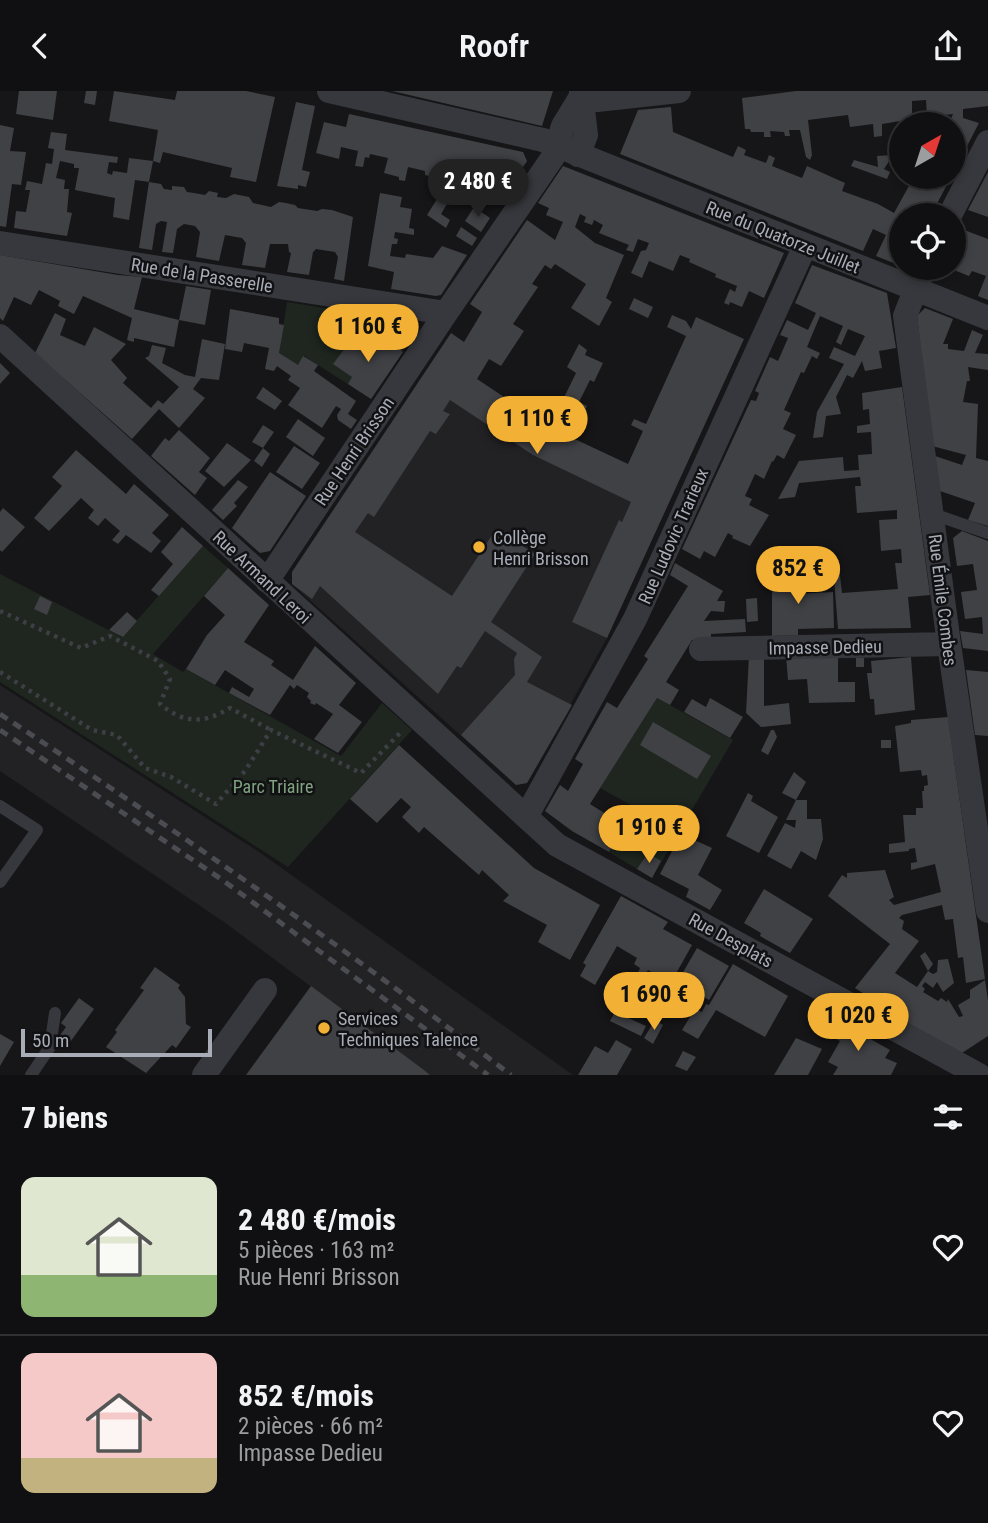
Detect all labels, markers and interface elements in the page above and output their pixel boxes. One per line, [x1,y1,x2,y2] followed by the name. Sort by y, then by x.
[21,27,59,65] icon: back
[459,27,529,65] text: Roofr
[929,27,967,65] icon: share
[889,112,966,189] north arrow
[889,112,966,280] map controls
[413,159,543,219] pin: 2 480 €
[444,168,512,195] text: 2 480 €
[703,196,863,278] street label: Rue du Quatorze Juillet
[889,203,966,280] button: locate
[130,253,274,297] street label: Rue de la Passerelle
[303,305,433,364] pin: 1 160 €
[334,313,402,340] text: 1 160 €
[310,393,398,509] street label: Rue Henri Brisson
[472,397,602,456] pin: 1 110 €
[503,405,571,432] text: 1 110 €
[634,465,712,607] street label: Rue Ludovic Trarieux
[209,526,315,628] street label: Rue Armand Leroi
[493,527,589,569] place label: Collège Henri Brisson
[925,533,961,667] street label: Rue Émile Combes
[471,539,487,555] marker: Collège Henri Brisson
[749,547,847,606] pin: 852 €
[772,555,824,582] text: 852 €
[768,636,882,658] street label: Impasse Dedieu
[233,776,313,797] park label: Parc Triaire
[584,805,714,865] pin: 1 910 €
[615,814,683,841] text: 1 910 €
[685,908,777,972] street label: Rue Desplats
[589,972,719,1032] pin: 1 690 €
[620,981,688,1008] text: 1 690 €
[793,993,923,1053] pin: 1 020 €
[824,1002,892,1029] text: 1 020 €
[338,1008,478,1050] place label: Services Techniques Talence
[316,1020,332,1036] marker: Services Techniques Talence
[21,1026,212,1058] scale bar
[32,1029,69,1052] text: 50 m
[929,1098,967,1136] icon: filters
[21,1100,108,1135] text: 7 biens
[238,1202,396,1237] text: 2 480 €/mois
[77,1205,161,1289] icon: home
[929,1228,967,1266] icon: heart
[238,1237,394,1264] text: 5 pièces · 163 m²
[238,1264,400,1291] text: Rue Henri Brisson
[238,1378,374,1413] text: 852 €/mois
[77,1381,161,1465] icon: home
[929,1404,967,1442] icon: heart
[238,1413,383,1440] text: 2 pièces · 66 m²
[238,1440,383,1467] text: Impasse Dedieu

